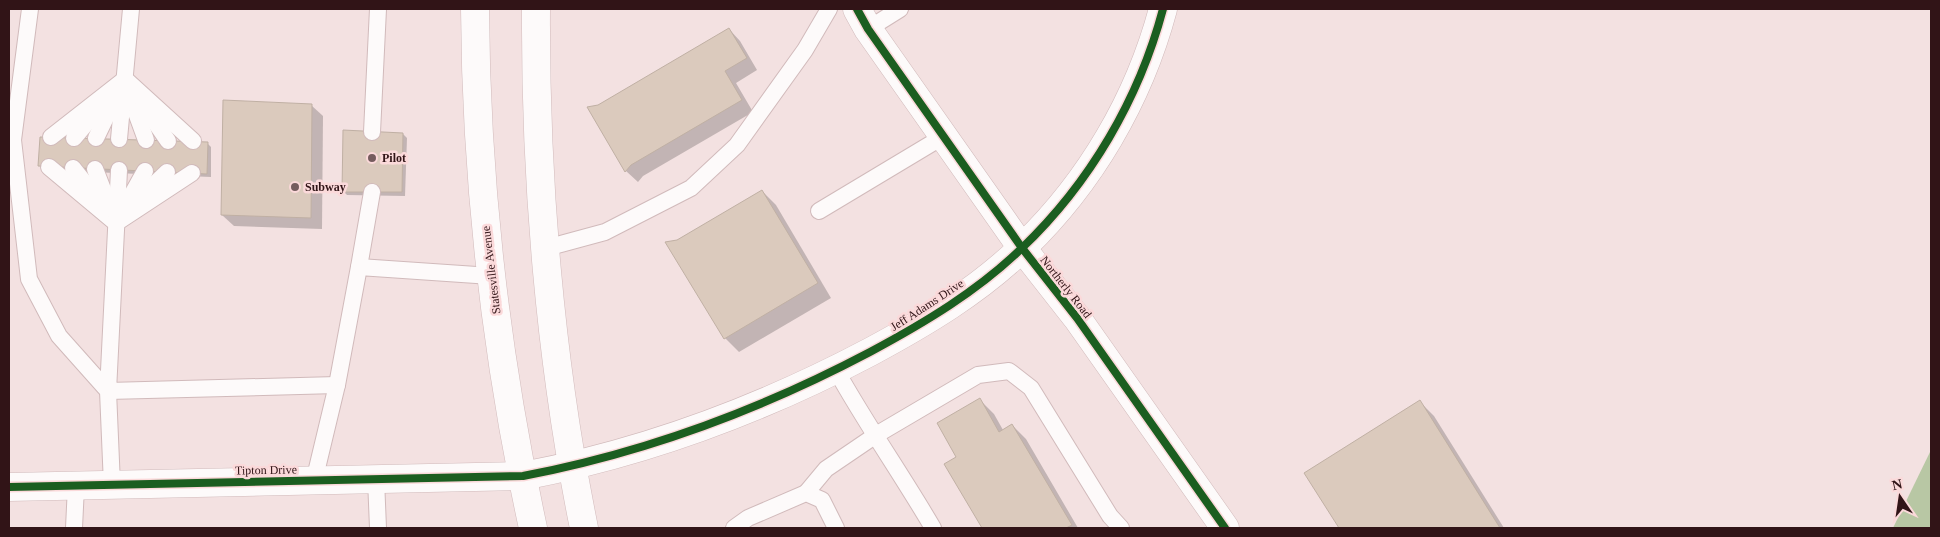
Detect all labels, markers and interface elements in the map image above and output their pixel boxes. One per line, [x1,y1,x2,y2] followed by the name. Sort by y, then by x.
[382,151,406,165] place label: Pilot
[366,152,378,164] marker: Pilot
[305,180,346,194] place label: Subway
[289,181,301,193] marker: Subway
[479,225,503,315] street label: Statesville Avenue
[1037,253,1095,321] street label: Northerly Road
[888,276,966,334] street label: Jeff Adams Drive
[235,462,297,478] street label: Tipton Drive
[1875,472,1925,522] north arrow
[1891,476,1904,493] text: N

